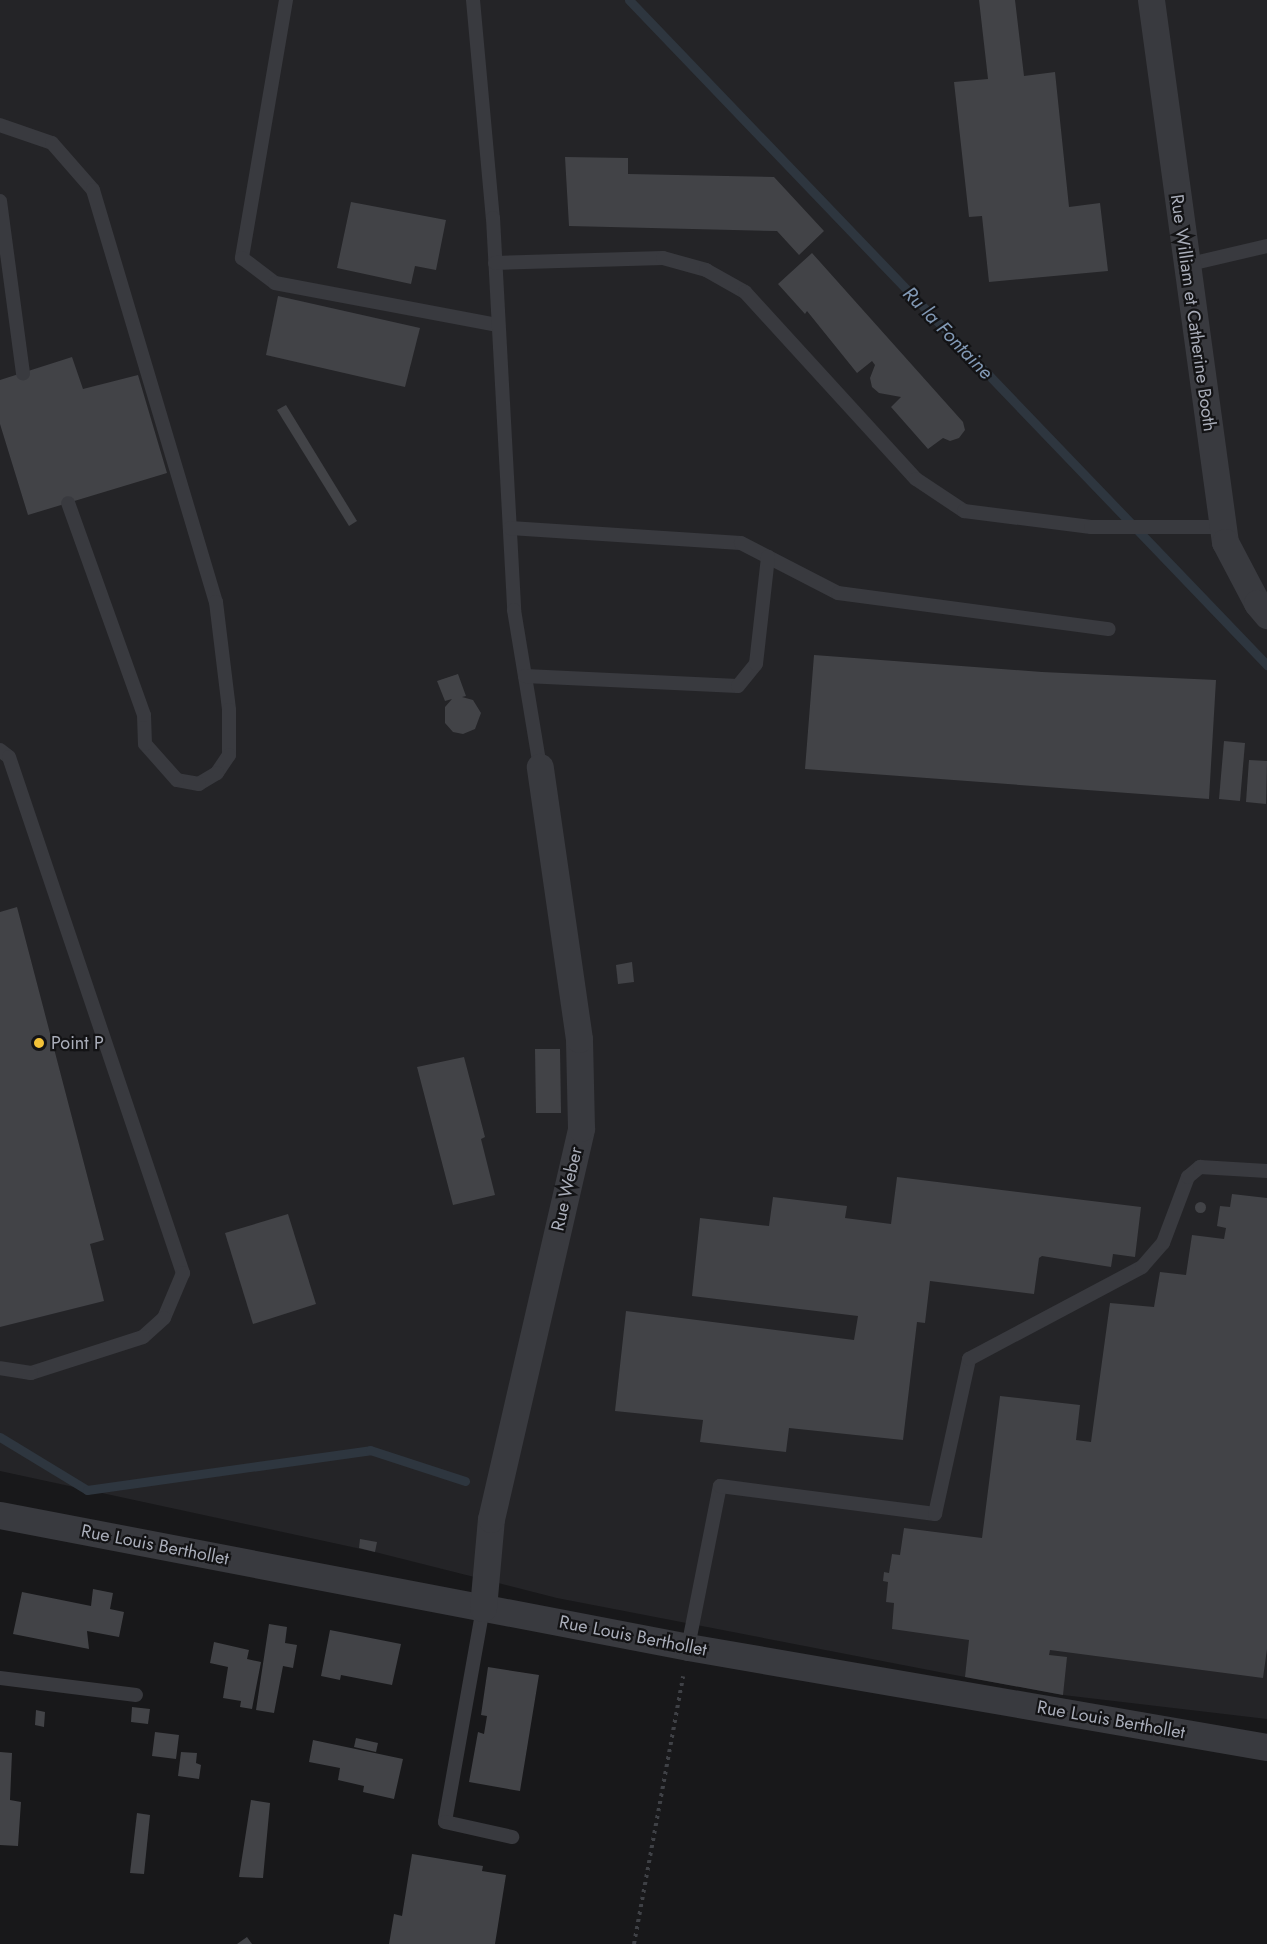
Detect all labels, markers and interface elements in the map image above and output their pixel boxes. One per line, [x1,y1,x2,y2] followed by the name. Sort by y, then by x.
[1166,193,1220,433] street label: Rue William et Catherine Booth
[898,282,998,384] water label: Ru la Fontaine
[51,1032,104,1054] place label: Point P
[32,1036,46,1050] marker: Point P
[547,1145,587,1233] street label: Rue Weber
[79,1520,231,1570] street label: Rue Louis Berthollet
[557,1611,709,1661] street label: Rue Louis Berthollet
[1035,1696,1187,1744] street label: Rue Louis Berthollet

